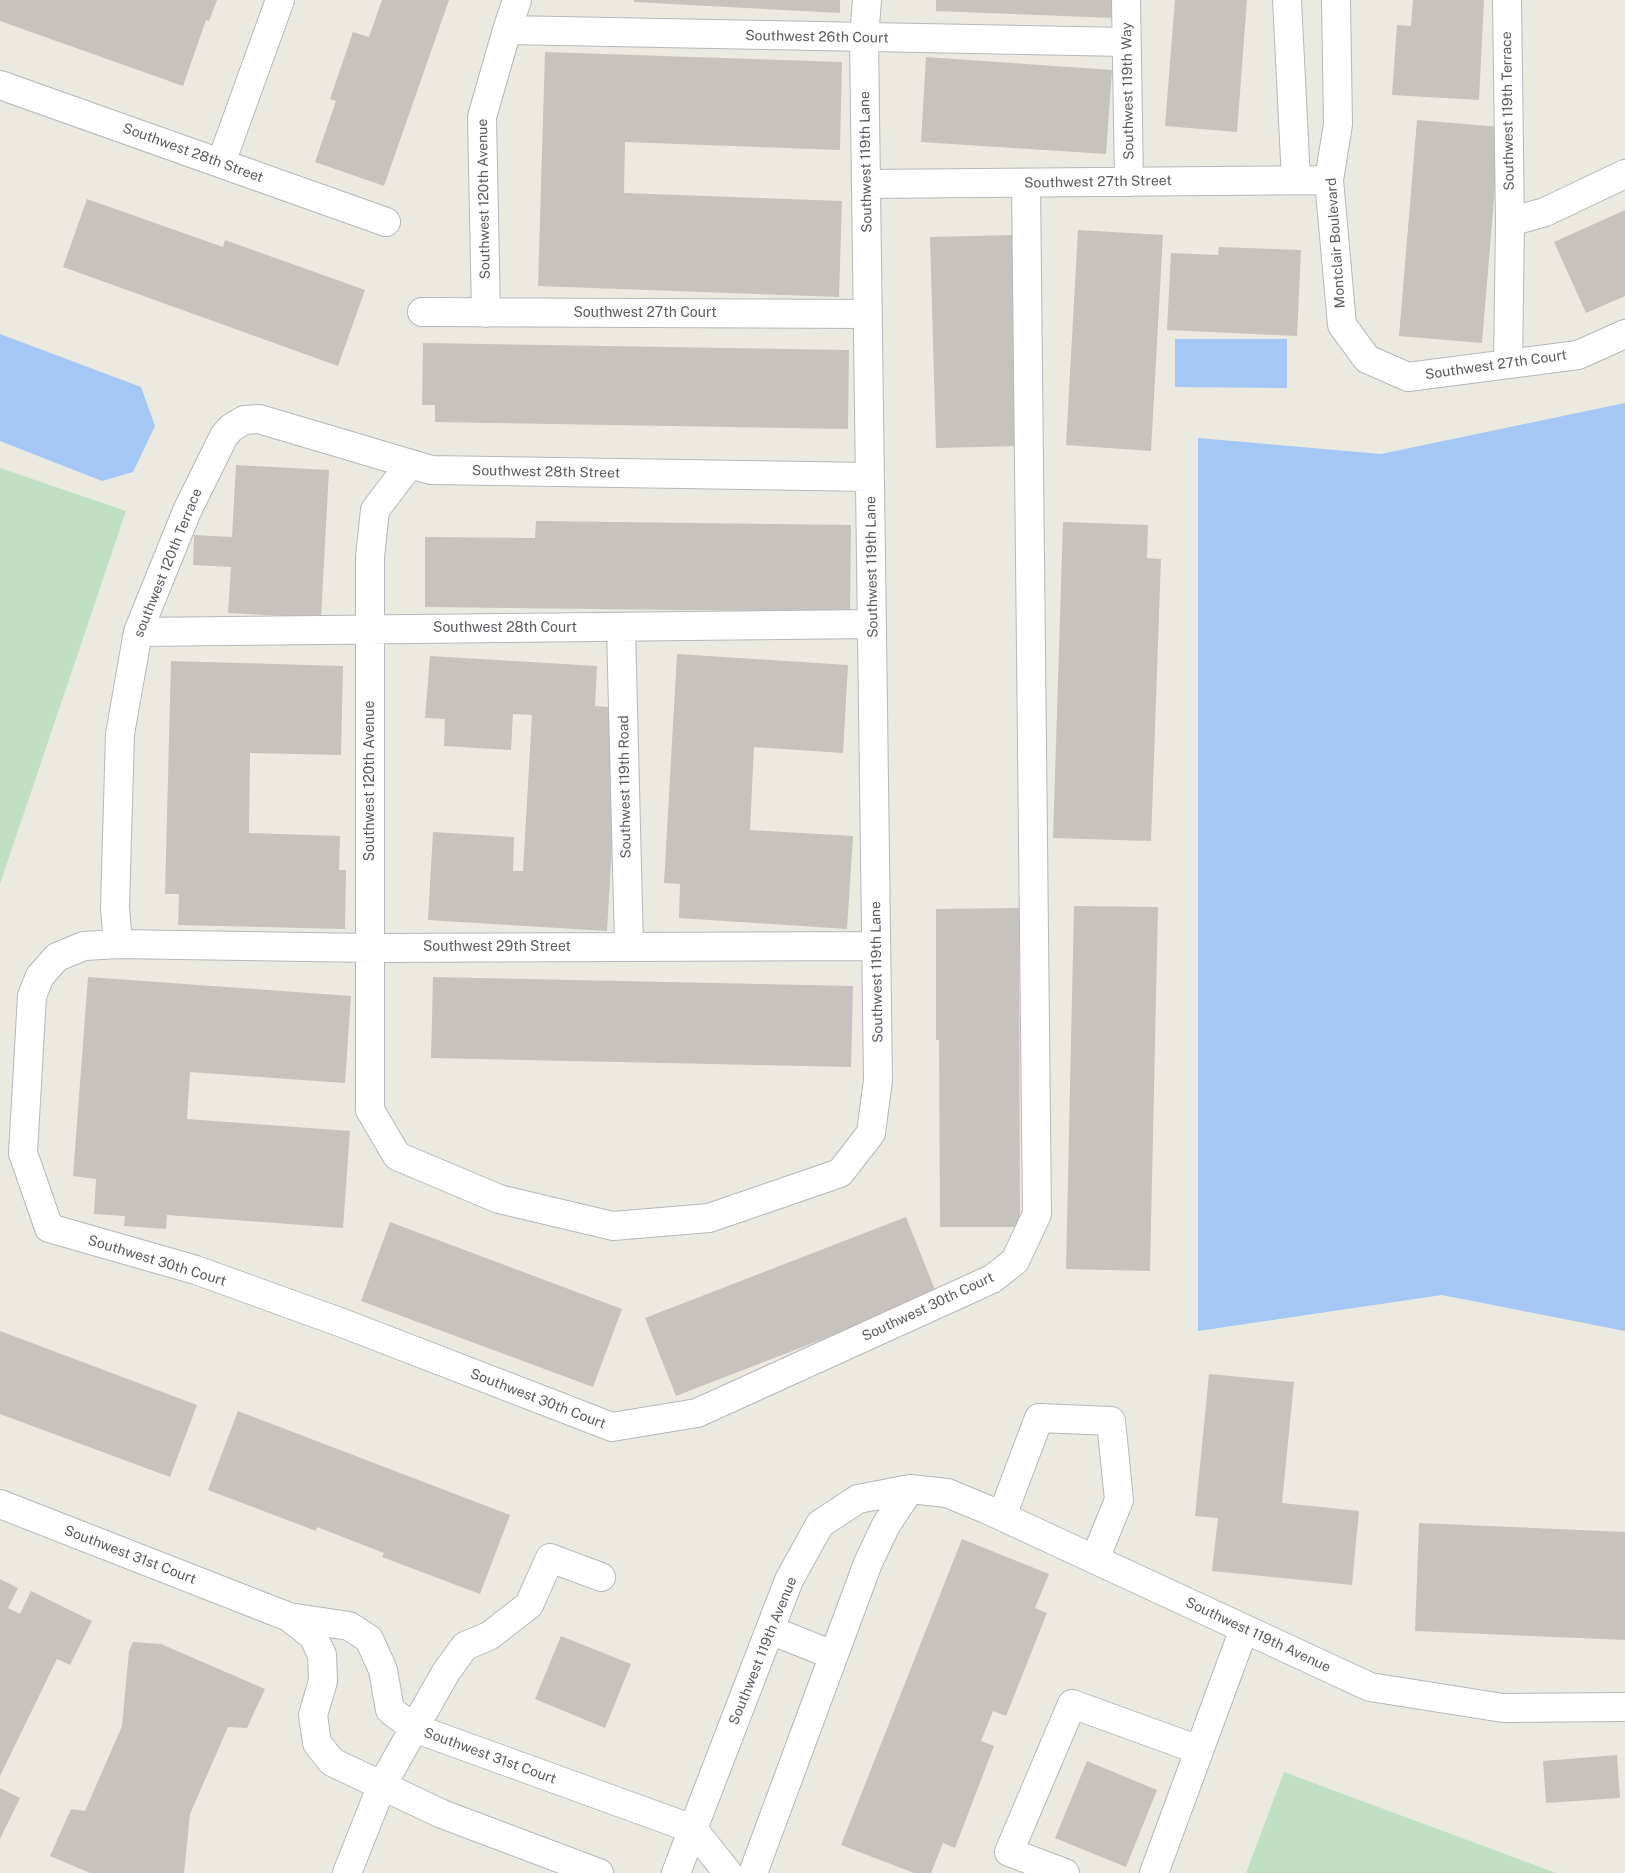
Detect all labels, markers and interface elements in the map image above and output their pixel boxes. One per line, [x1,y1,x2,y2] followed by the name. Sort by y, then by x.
[1118,22,1138,160] street label: Southwest 119th Way
[745,27,889,47] street label: Southwest 26th Court
[1498,31,1518,191] street label: Southwest 119th Terrace
[856,91,876,233] street label: Southwest 119th Lane
[474,119,494,279] street label: Southwest 120th Avenue
[120,120,266,186] street label: Southwest 28th Street
[1024,172,1172,192] street label: Southwest 27th Street
[1323,177,1349,309] street label: Montclair Boulevard
[573,305,717,321] street label: Southwest 27th Court
[1424,347,1568,383] street label: Southwest 27th Court
[472,462,620,482] street label: Southwest 28th Street
[130,486,206,640] street label: southwest 120th Terrace
[862,496,882,638] street label: Southwest 119th Lane
[433,620,577,636] street label: Southwest 28th Court
[362,701,378,861] street label: Southwest 120th Avenue
[615,715,635,859] street label: Southwest 119th Road
[867,901,887,1043] street label: Southwest 119th Lane
[423,939,571,955] street label: Southwest 29th Street
[86,1232,228,1290] street label: Southwest 30th Court
[859,1269,997,1345] street label: Southwest 30th Court
[468,1365,608,1433] street label: Southwest 30th Court
[62,1522,198,1588] street label: Southwest 31st Court
[726,1574,800,1728] street label: Southwest 119th Avenue
[1183,1594,1333,1676] street label: Southwest 119th Avenue
[421,1724,559,1788] street label: Southwest 31st Court

